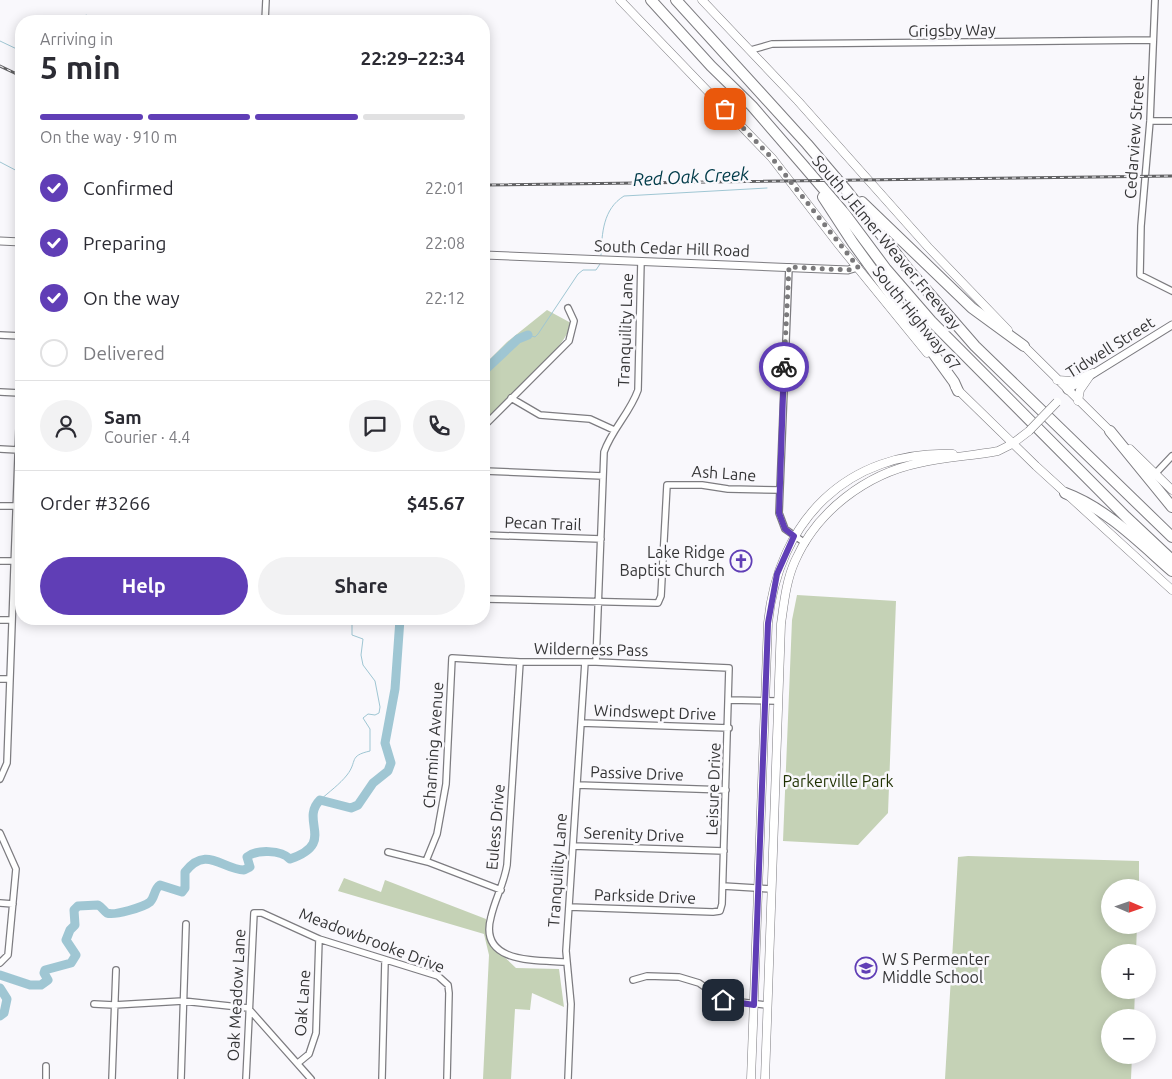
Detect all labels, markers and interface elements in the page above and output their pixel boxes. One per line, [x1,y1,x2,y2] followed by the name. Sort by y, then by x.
[908,20,996,40] street label: Grigsby Way
[40,30,113,48] text: Arriving in
[360,47,465,69] text: 22:29–22:34
[40,49,121,85] text: 5 min
[1121,74,1147,199] street label: Cedarview Street
[704,88,746,130] pin
[711,95,739,123] icon: bag
[40,128,177,146] text: On the way · 910 m
[809,152,965,333] street label: South J Elmer Weaver Freeway
[632,163,750,189] water label: Red Oak Creek
[40,174,68,202] icon: check
[83,177,174,199] text: Confirmed
[425,179,465,197] text: 22:01
[40,229,68,257] icon: check
[83,232,167,254] text: Preparing
[425,234,465,252] text: 22:08
[594,236,750,260] street label: South Cedar Hill Road
[869,262,965,374] street label: South Highway 67
[614,273,636,387] street label: Tranquility Lane
[40,284,68,312] icon: check
[83,287,180,309] text: On the way
[425,289,465,307] text: 22:12
[1063,312,1158,381] street label: Tidwell Street
[83,342,165,364] text: Delivered
[759,342,809,392] courier
[770,353,798,381] icon: bike
[40,400,92,452] button: person
[349,400,401,452] button: chat
[413,400,465,452] button: phone
[104,406,142,428] text: Sam
[104,428,190,446] text: Courier · 4.4
[691,462,757,484] street label: Ash Lane
[40,492,150,514] text: Order #3266
[407,492,465,514] text: $45.67
[504,513,582,533] street label: Pecan Trail
[619,543,725,579] place label: Lake Ridge Baptist Church
[729,549,753,573] church icon: Lake Ridge Baptist Church
[40,557,248,615] button: Help
[258,557,465,615] button: Share
[534,639,648,659] street label: Wilderness Pass
[420,681,446,809] street label: Charming Avenue
[593,701,717,723] street label: Windswept Drive
[702,742,724,836] street label: Leisure Drive
[590,762,684,784] street label: Passive Drive
[782,772,894,790] park label: Parkerville Park
[482,783,508,871] street label: Euless Drive
[544,812,570,928] street label: Tranquility Lane
[583,823,685,845] street label: Serenity Drive
[1101,879,1156,934] north arrow
[1101,879,1156,1064] map controls
[594,885,696,907] street label: Parkside Drive
[297,904,447,976] street label: Meadowbrooke Drive
[224,928,248,1062] street label: Oak Meadow Lane
[1101,944,1156,999] button: +
[882,950,990,986] place label: W S Permenter Middle School
[854,956,878,980] school or university icon: W S Permenter Middle School
[291,969,313,1037] street label: Oak Lane
[702,979,744,1021] pin
[709,986,737,1014] icon: home
[1101,1009,1156,1064] button: −

